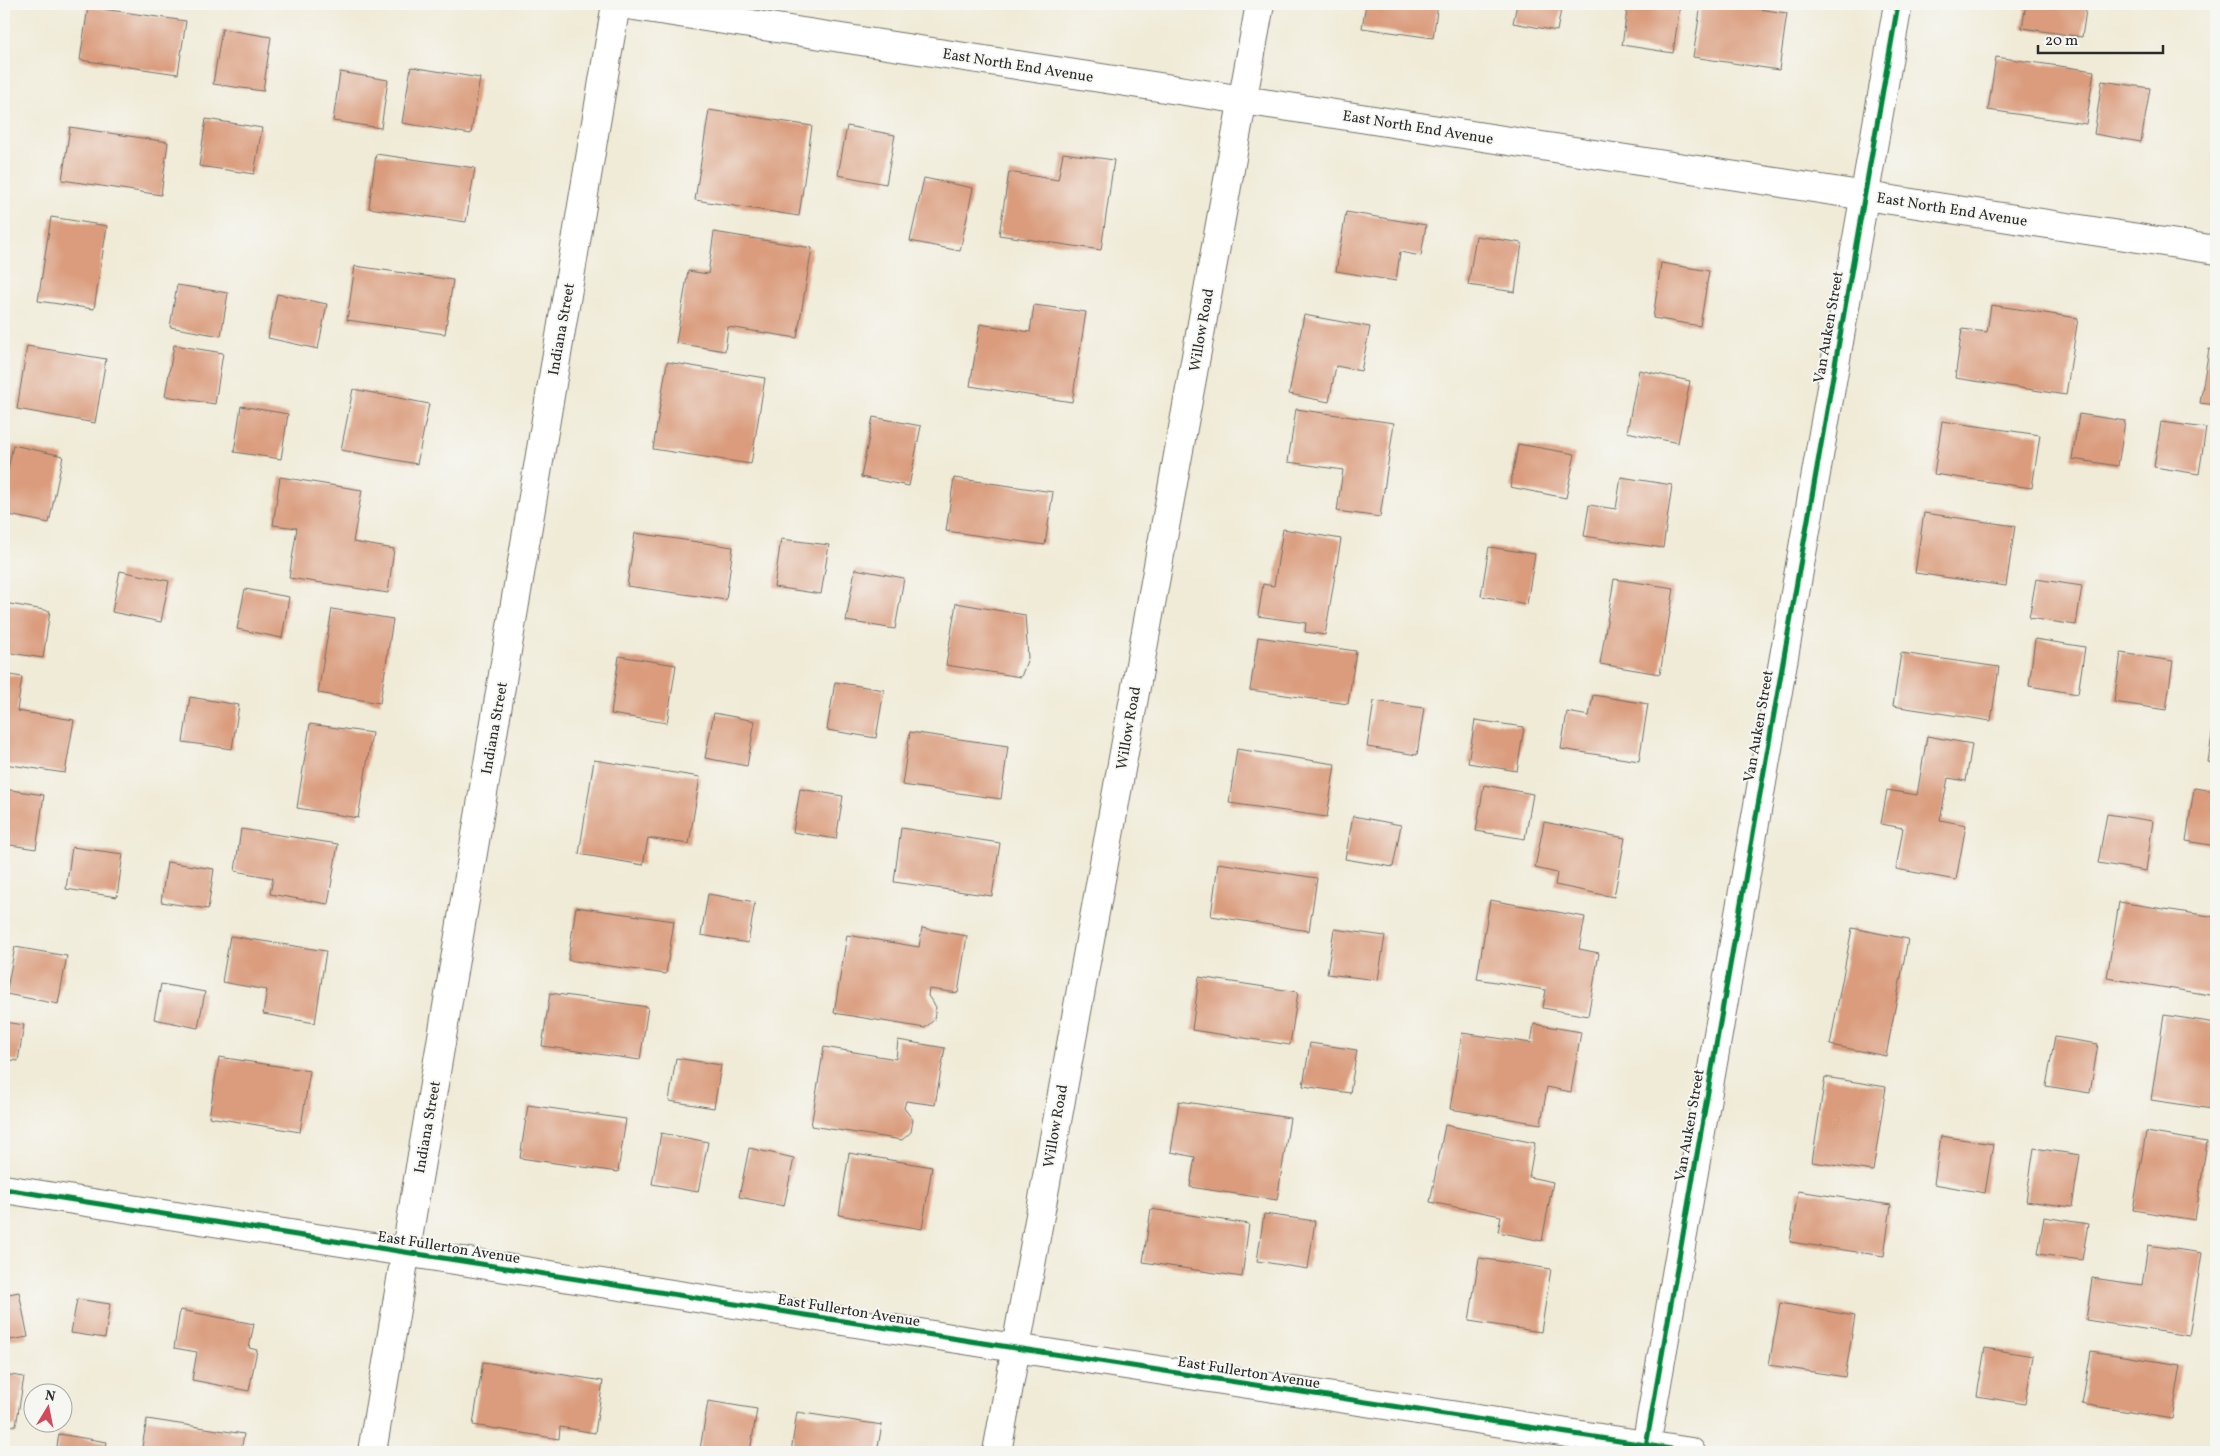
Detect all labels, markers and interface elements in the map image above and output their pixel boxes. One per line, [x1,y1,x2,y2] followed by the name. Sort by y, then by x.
[2038,22,2162,54] scale bar
[2045,31,2078,52] text: 20 m
[941,44,1095,89] street label: East North End Avenue
[1341,106,1495,151] street label: East North End Avenue
[1875,188,2029,233] street label: East North End Avenue
[1809,270,1850,385] street label: Van Auken Street
[544,281,581,377] street label: Indiana Street
[1185,287,1220,373] street label: Willow Road
[1739,669,1780,784] street label: Van Auken Street
[477,680,514,776] street label: Indiana Street
[1112,685,1147,771] street label: Willow Road
[1670,1068,1711,1183] street label: Van Auken Street
[410,1079,447,1175] street label: Indiana Street
[1039,1083,1074,1169] street label: Willow Road
[376,1227,522,1270] street label: East Fullerton Avenue
[776,1290,922,1333] street label: East Fullerton Avenue
[1176,1352,1322,1395] street label: East Fullerton Avenue
[22,1384,72,1434] north arrow
[43,1386,57,1407] text: N

